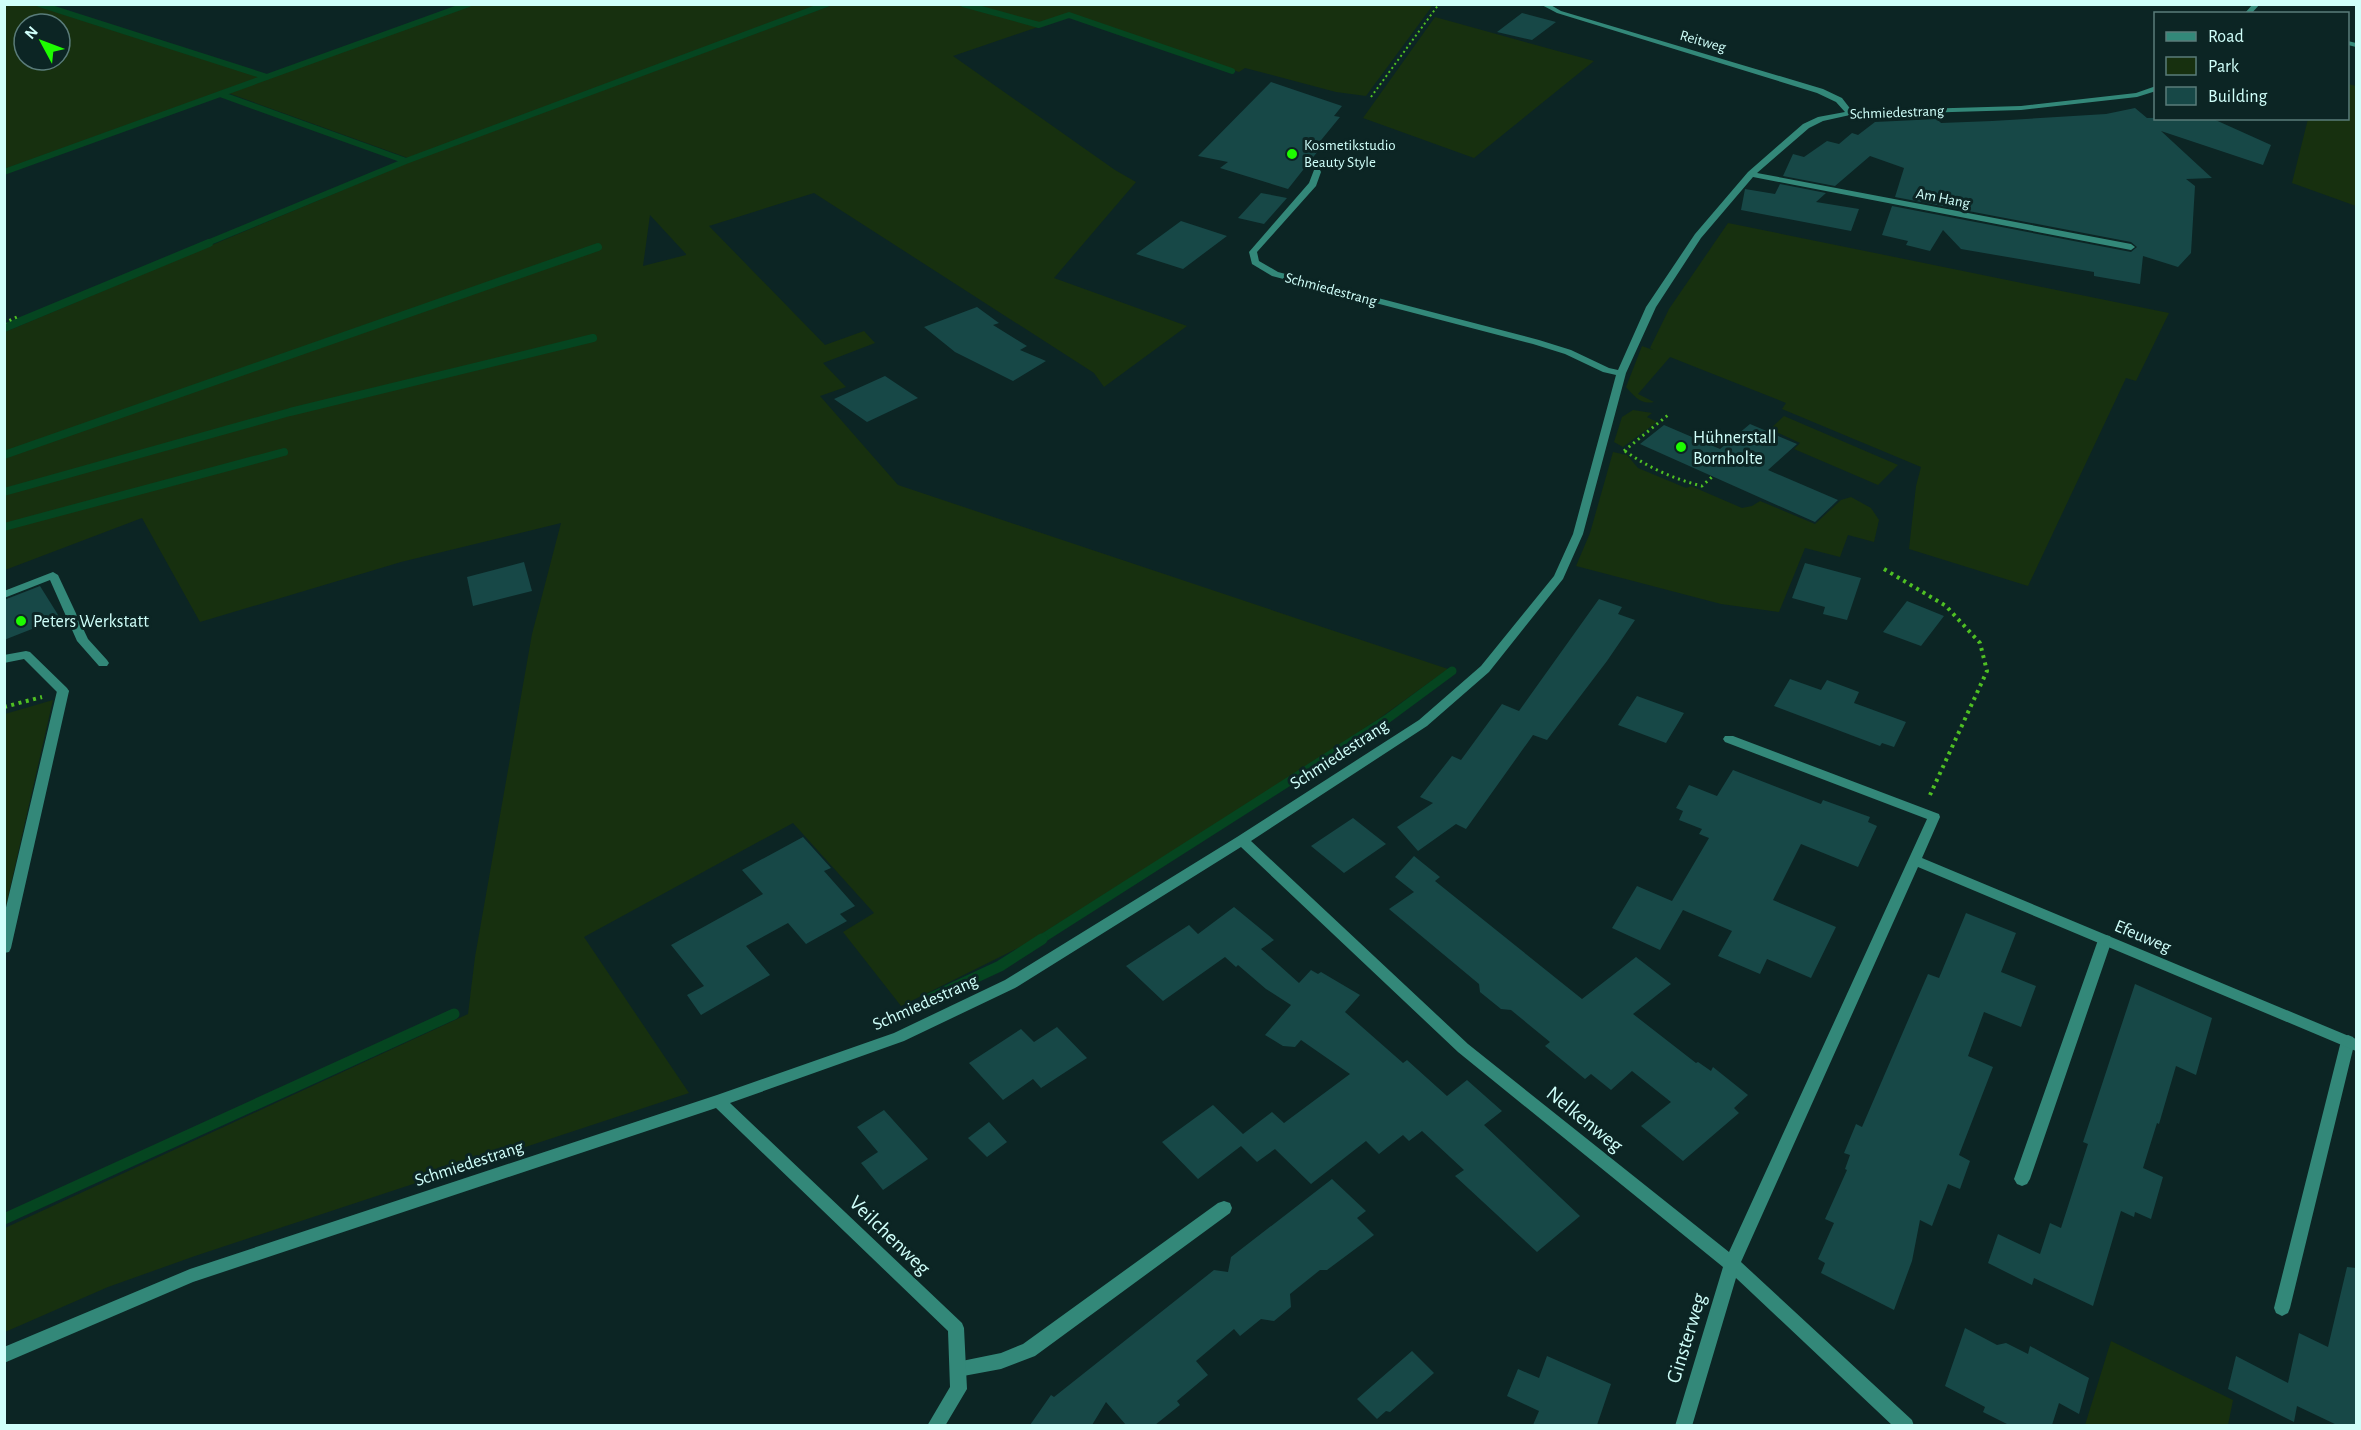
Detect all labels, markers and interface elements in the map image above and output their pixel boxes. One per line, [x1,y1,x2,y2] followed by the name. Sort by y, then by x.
[12,12,72,72] north arrow
[2154,12,2349,120] legend
[22,23,41,42] text: N
[1678,28,1728,55] street label: Reitweg
[2208,28,2244,46] text: Road
[2208,58,2240,76] text: Park
[2208,88,2268,106] text: Building
[1850,103,1945,122] street label: Schmiedestrang
[1304,138,1396,170] place label: Kosmetikstudio Beauty Style
[1285,147,1299,161] marker: Kosmetikstudio Beauty Style
[1915,186,1972,211] street label: Am Hang
[1283,270,1379,309] street label: Schmiedestrang
[1693,429,1777,468] place label: Hühnerstall Bornholte
[1674,440,1688,454] marker: Hühnerstall Bornholte
[33,613,149,631] place label: Peters Werkstatt
[14,614,28,628] marker: Peters Werkstatt
[1287,716,1392,793] street label: Schmiedestrang
[2112,917,2174,957] street label: Efeuweg
[870,972,981,1034] street label: Schmiedestrang
[1542,1082,1628,1157] street label: Nelkenweg
[413,1138,526,1190] street label: Schmiedestrang
[845,1192,935,1279] street label: Veilchenweg
[1663,1290,1710,1386] street label: Ginsterweg

